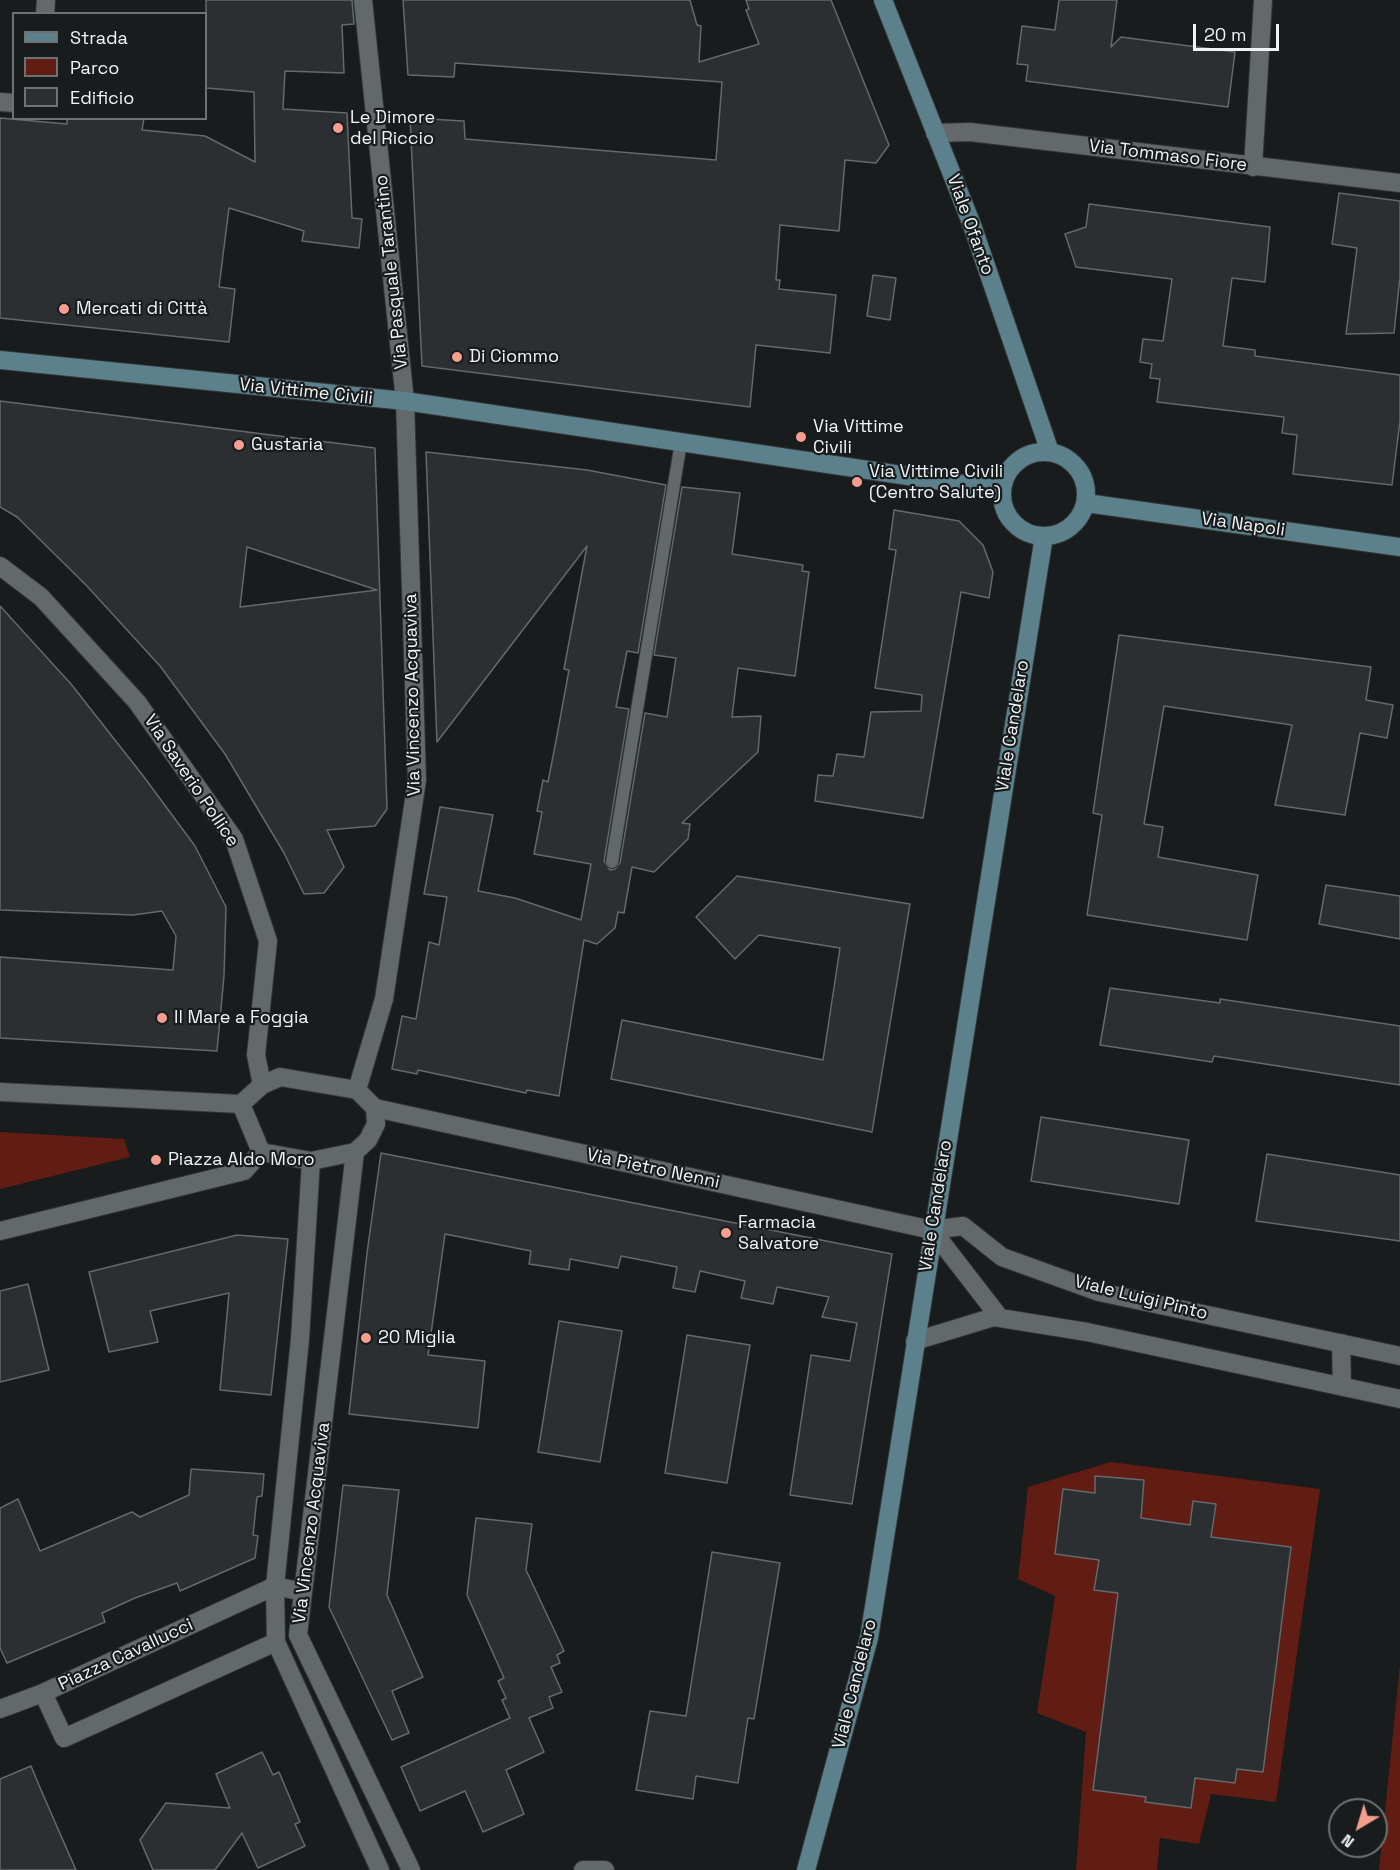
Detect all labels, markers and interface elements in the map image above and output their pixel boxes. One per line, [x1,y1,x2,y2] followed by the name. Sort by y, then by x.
[12,12,207,120] legend
[1196,12,1282,50] scale bar
[1204,23,1247,46] text: 20 m
[70,26,128,49] text: Strada
[70,56,119,79] text: Parco
[70,86,134,109] text: Edificio
[350,107,435,150] place label: Le Dimore del Riccio
[331,121,345,135] marker: Le Dimore del Riccio
[1088,136,1248,176] street label: Via Tommaso Fiore
[942,172,998,278] street label: Viale Ofanto
[371,174,413,370] street label: Via Pasquale Tarantino
[76,298,208,320] place label: Mercati di Città
[57,302,71,316] marker: Mercati di Città
[469,346,559,368] place label: Di Ciommo
[450,350,464,364] marker: Di Ciommo
[238,374,374,410] street label: Via Vittime Civili
[813,416,904,458] place label: Via Vittime Civili
[794,430,808,444] marker: Via Vittime Civili
[251,434,323,456] place label: Gustaria
[232,438,246,452] marker: Gustaria
[869,461,1003,504] place label: Via Vittime Civili (Centro Salute)
[850,475,864,489] marker: Via Vittime Civili (Centro Salute)
[1200,508,1286,542] street label: Via Napoli
[400,593,426,797] street label: Via Vincenzo Acquaviva
[992,659,1034,793] street label: Viale Candelaro
[139,711,243,851] street label: Via Saverio Pollice
[174,1007,309,1029] place label: Il Mare a Foggia
[155,1011,169,1025] marker: Il Mare a Foggia
[915,1139,957,1273] street label: Viale Candelaro
[584,1144,722,1194] street label: Via Pietro Nenni
[168,1149,315,1171] place label: Piazza Aldo Moro
[149,1153,163,1167] marker: Piazza Aldo Moro
[738,1212,819,1254] place label: Farmacia Salvatore
[719,1226,733,1240] marker: Farmacia Salvatore
[1072,1271,1210,1325] street label: Viale Luigi Pinto
[378,1327,456,1349] place label: 20 Miglia
[359,1331,373,1345] marker: 20 Miglia
[289,1421,335,1625] street label: Via Vincenzo Acquaviva
[55,1614,197,1696] street label: Piazza Cavallucci
[828,1617,882,1751] street label: Viale Candelaro
[1328,1798,1388,1858] north arrow
[1337,1829,1359,1853] text: N

